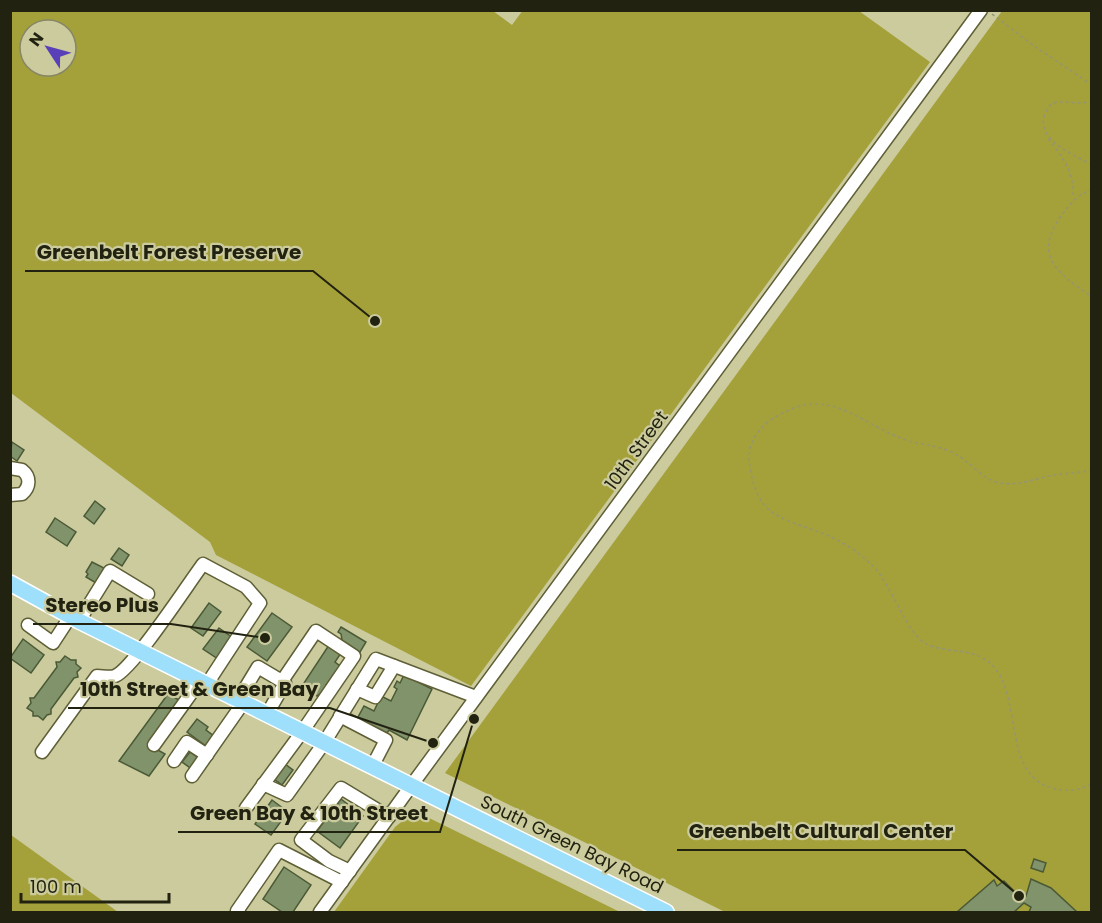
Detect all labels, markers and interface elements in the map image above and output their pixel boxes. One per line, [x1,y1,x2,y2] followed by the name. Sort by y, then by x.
[18,18,78,78] north arrow
[23,28,49,51] text: N
[25,233,313,271] callout: Greenbelt Forest Preserve
[37,238,301,266] text: Greenbelt Forest Preserve
[599,405,673,495] street label: 10th Street
[33,586,171,624] callout: Stereo Plus
[45,591,159,619] text: Stereo Plus
[68,670,330,708] callout: 10th Street & Green Bay
[80,675,318,703] text: 10th Street & Green Bay
[476,789,668,899] street label: South Green Bay Road
[178,794,440,832] callout: Green Bay & 10th Street
[190,799,428,827] text: Green Bay & 10th Street
[677,812,965,850] callout: Greenbelt Cultural Center
[689,817,954,845] text: Greenbelt Cultural Center
[21,866,170,904] scale bar
[30,874,82,899] text: 100 m

